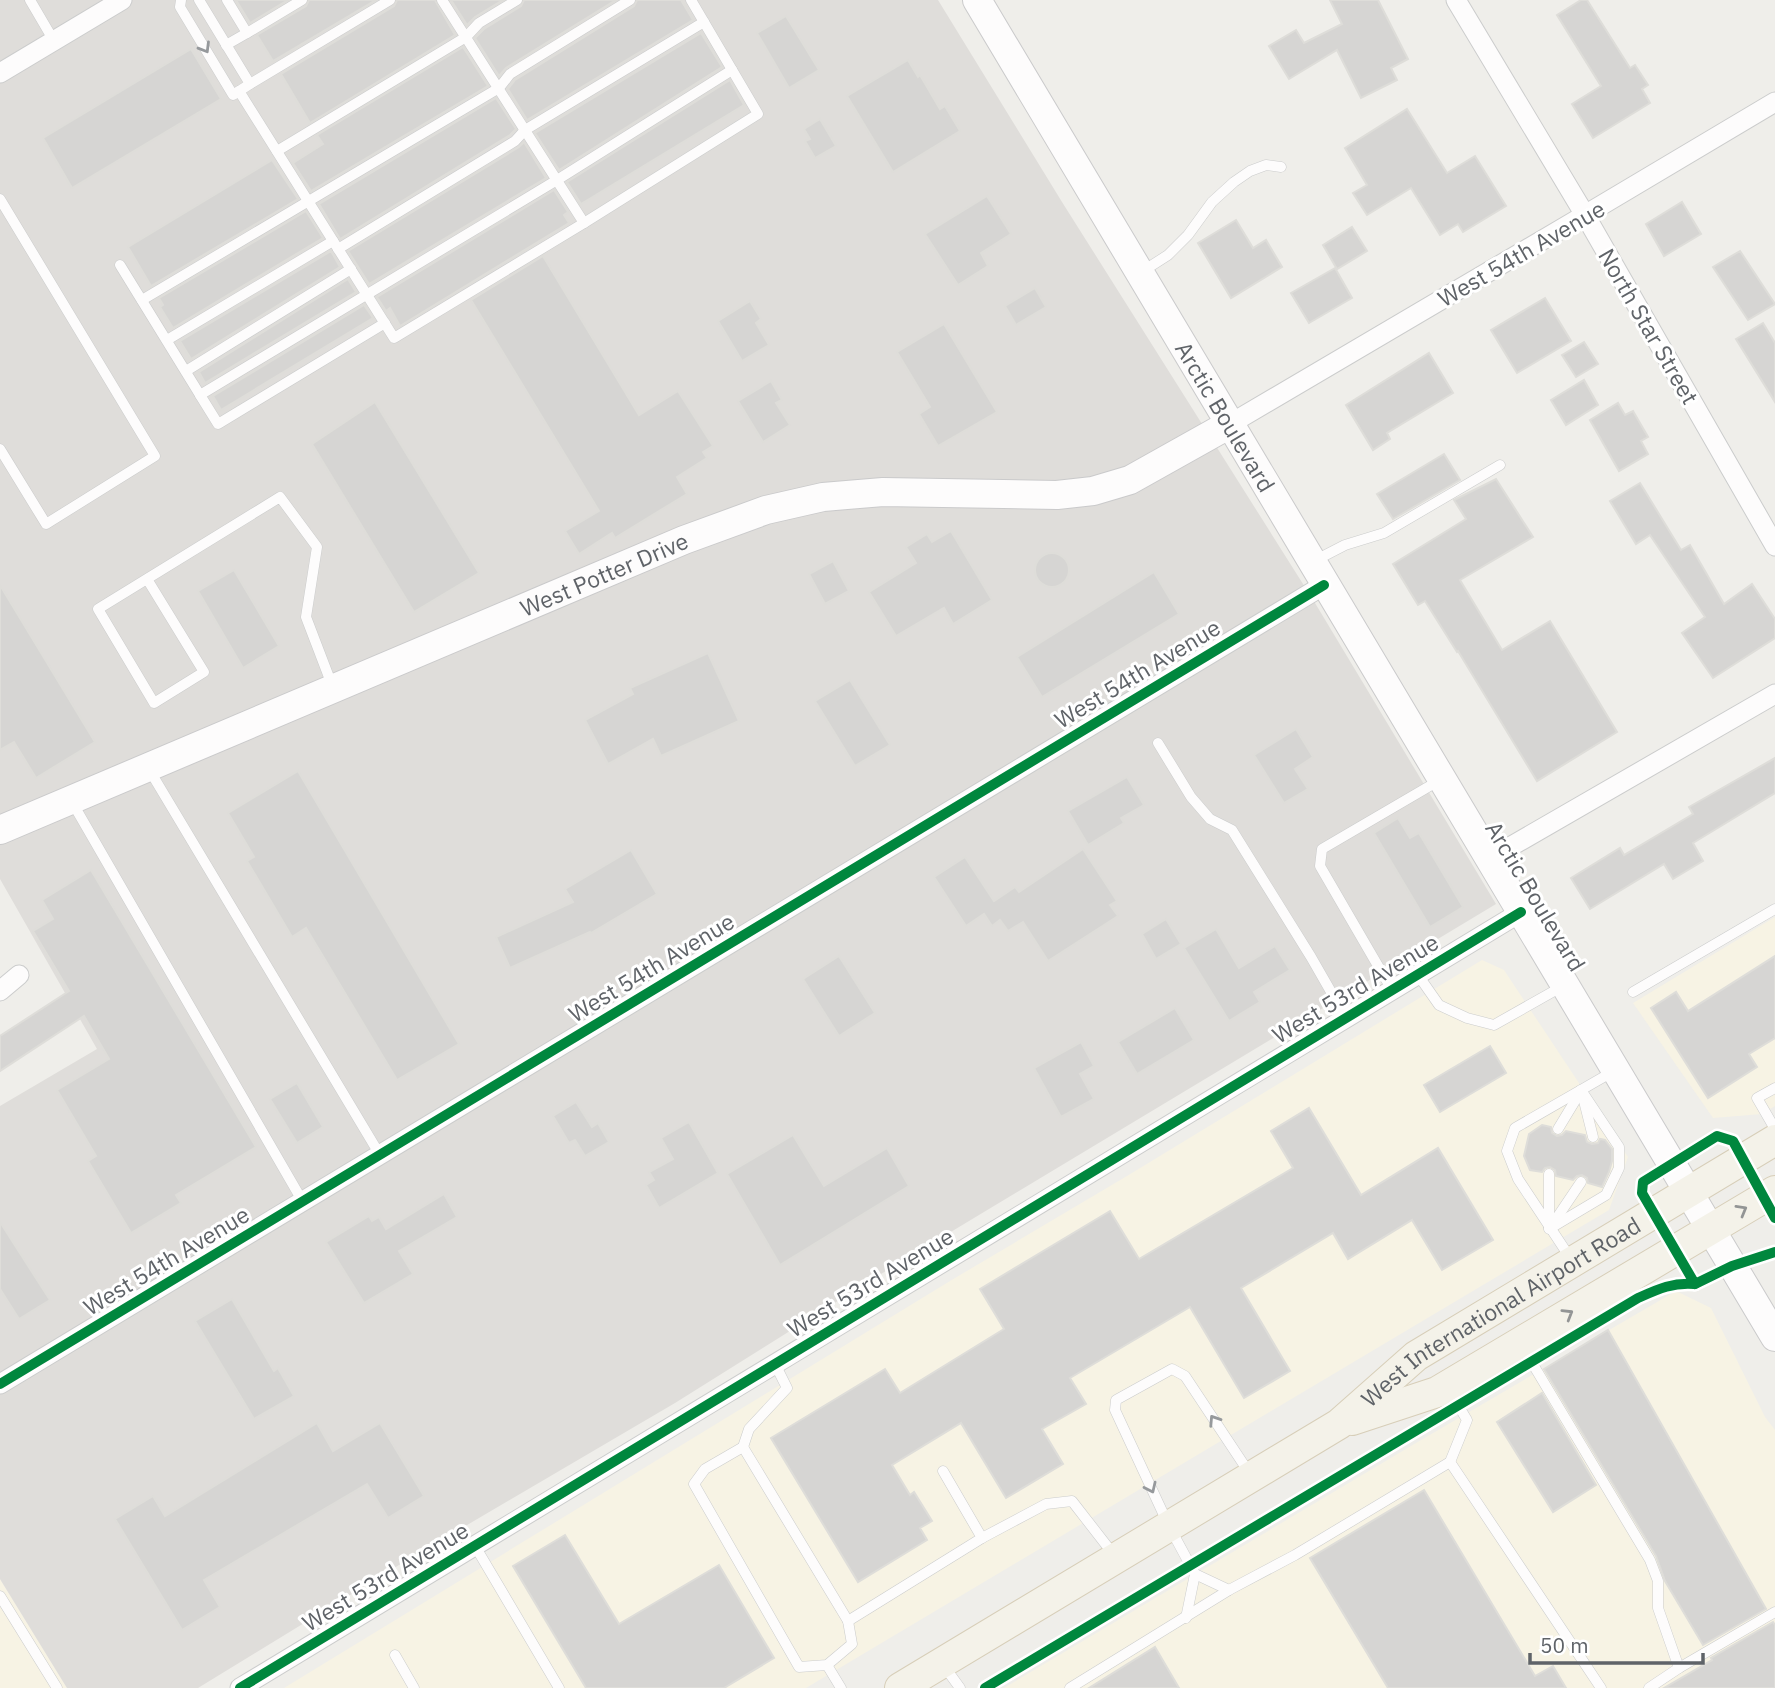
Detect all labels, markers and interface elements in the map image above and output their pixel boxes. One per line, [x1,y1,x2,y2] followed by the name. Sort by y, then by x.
[196,41,209,54] one-way arrow
[1432,193,1610,313] street label: West 54th Avenue
[1592,243,1706,409] street label: North Star Street
[1169,336,1282,497] street label: Arctic Boulevard
[515,525,692,623] street label: West Potter Drive
[1049,612,1225,734] street label: West 54th Avenue
[1479,815,1593,977] street label: Arctic Boulevard
[563,906,739,1028] street label: West 54th Avenue
[1266,927,1444,1049] street label: West 53rd Avenue
[78,1199,254,1321] street label: West 54th Avenue
[1735,1205,1748,1218] one-way arrow
[1354,1210,1646,1413] street label: West International Airport Road
[781,1221,959,1343] street label: West 53rd Avenue
[1560,1309,1573,1322] one-way arrow
[1209,1415,1222,1428] one-way arrow
[1143,1481,1157,1493] one-way arrow
[296,1515,474,1637] street label: West 53rd Avenue
[1530,1622,1703,1666] scale bar
[1540,1631,1589,1659] text: 50 m

